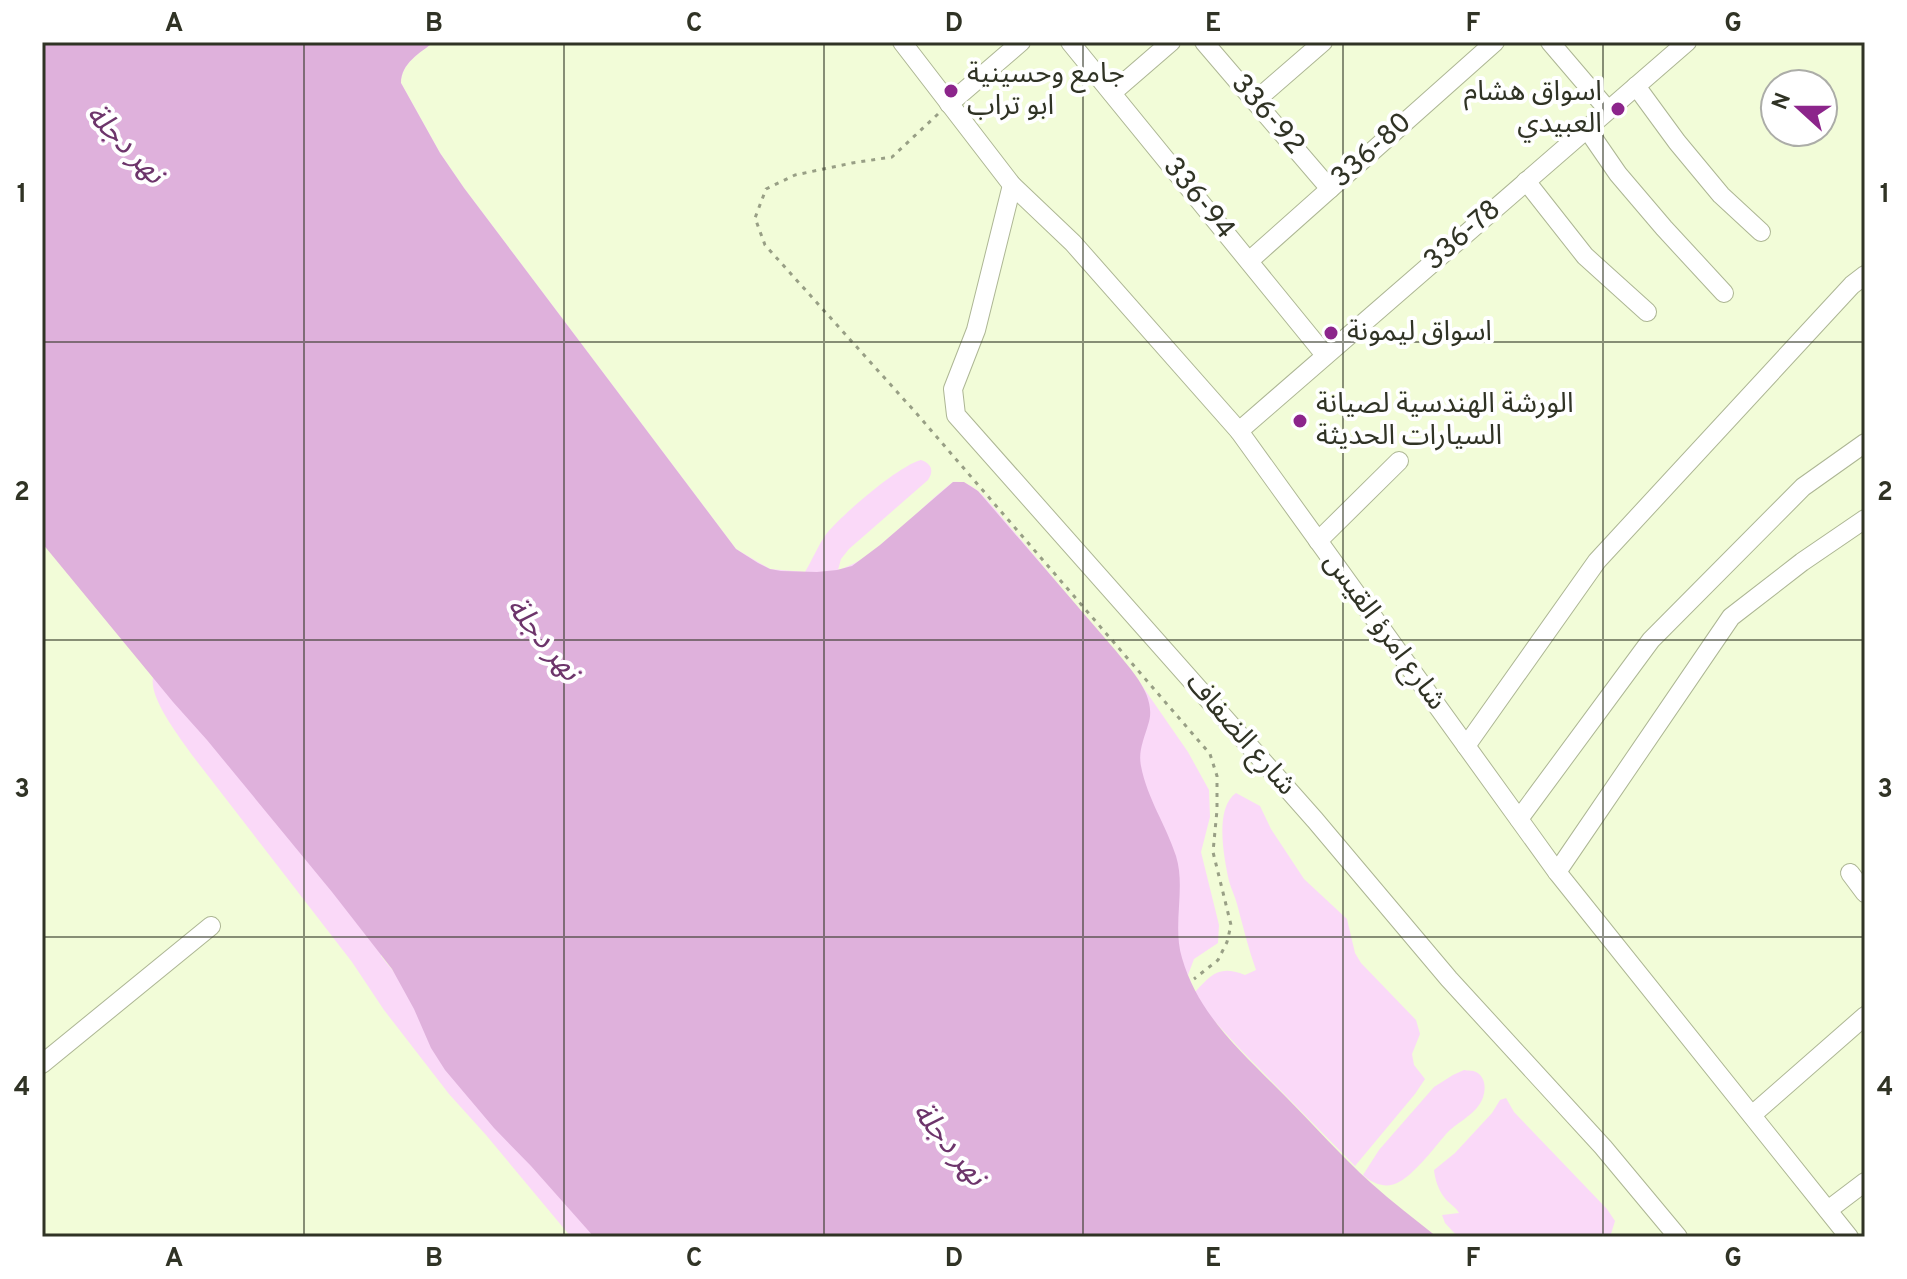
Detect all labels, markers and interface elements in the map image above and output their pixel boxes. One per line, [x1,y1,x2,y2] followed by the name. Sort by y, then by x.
[165,8,183,41] text: A
[425,8,443,41] text: B
[686,8,702,41] text: C
[945,8,963,41] text: D
[1205,8,1221,41] text: E
[1466,8,1481,41] text: F
[1724,8,1742,41] text: G
[967,57,1125,125] place label: جامع وحسينية ابو تراب
[1222,67,1312,163] street label: 336-92
[1759,68,1839,148] north arrow
[1464,75,1602,143] place label: اسواق هشام العبيدي
[942,82,960,100] marker: جامع وحسينية ابو تراب
[1767,90,1798,114] text: N
[77,97,173,195] water label: نهر دجلة
[1609,100,1627,118] marker: اسواق هشام العبيدي
[1324,105,1420,197] street label: 336-80
[1154,150,1242,248] street label: 336-94
[17,179,27,212] text: 1
[1880,179,1890,212] text: 1
[1417,193,1509,279] street label: 336-78
[1347,315,1492,351] place label: اسواق ليمونة
[1322,324,1340,342] marker: اسواق ليمونة
[1316,387,1574,455] place label: الورشة الهندسية لصيانة السيارات الحديثة
[1291,412,1309,430] marker: الورشة الهندسية لصيانة السيارات الحديثة
[14,477,30,510] text: 2
[1877,477,1893,510] text: 2
[1315,546,1453,718] street label: شارع امرؤ القيس
[497,590,589,691] water label: نهر دجلة
[1177,666,1303,804] street label: شارع الضفاف
[14,774,30,807] text: 3
[1877,774,1893,807] text: 3
[14,1072,30,1105] text: 4
[1877,1072,1893,1105] text: 4
[903,1095,995,1196] water label: نهر دجلة
[165,1243,183,1276] text: A
[425,1243,443,1276] text: B
[686,1243,702,1276] text: C
[945,1243,963,1276] text: D
[1205,1243,1221,1276] text: E
[1466,1243,1481,1276] text: F
[1724,1243,1742,1276] text: G

